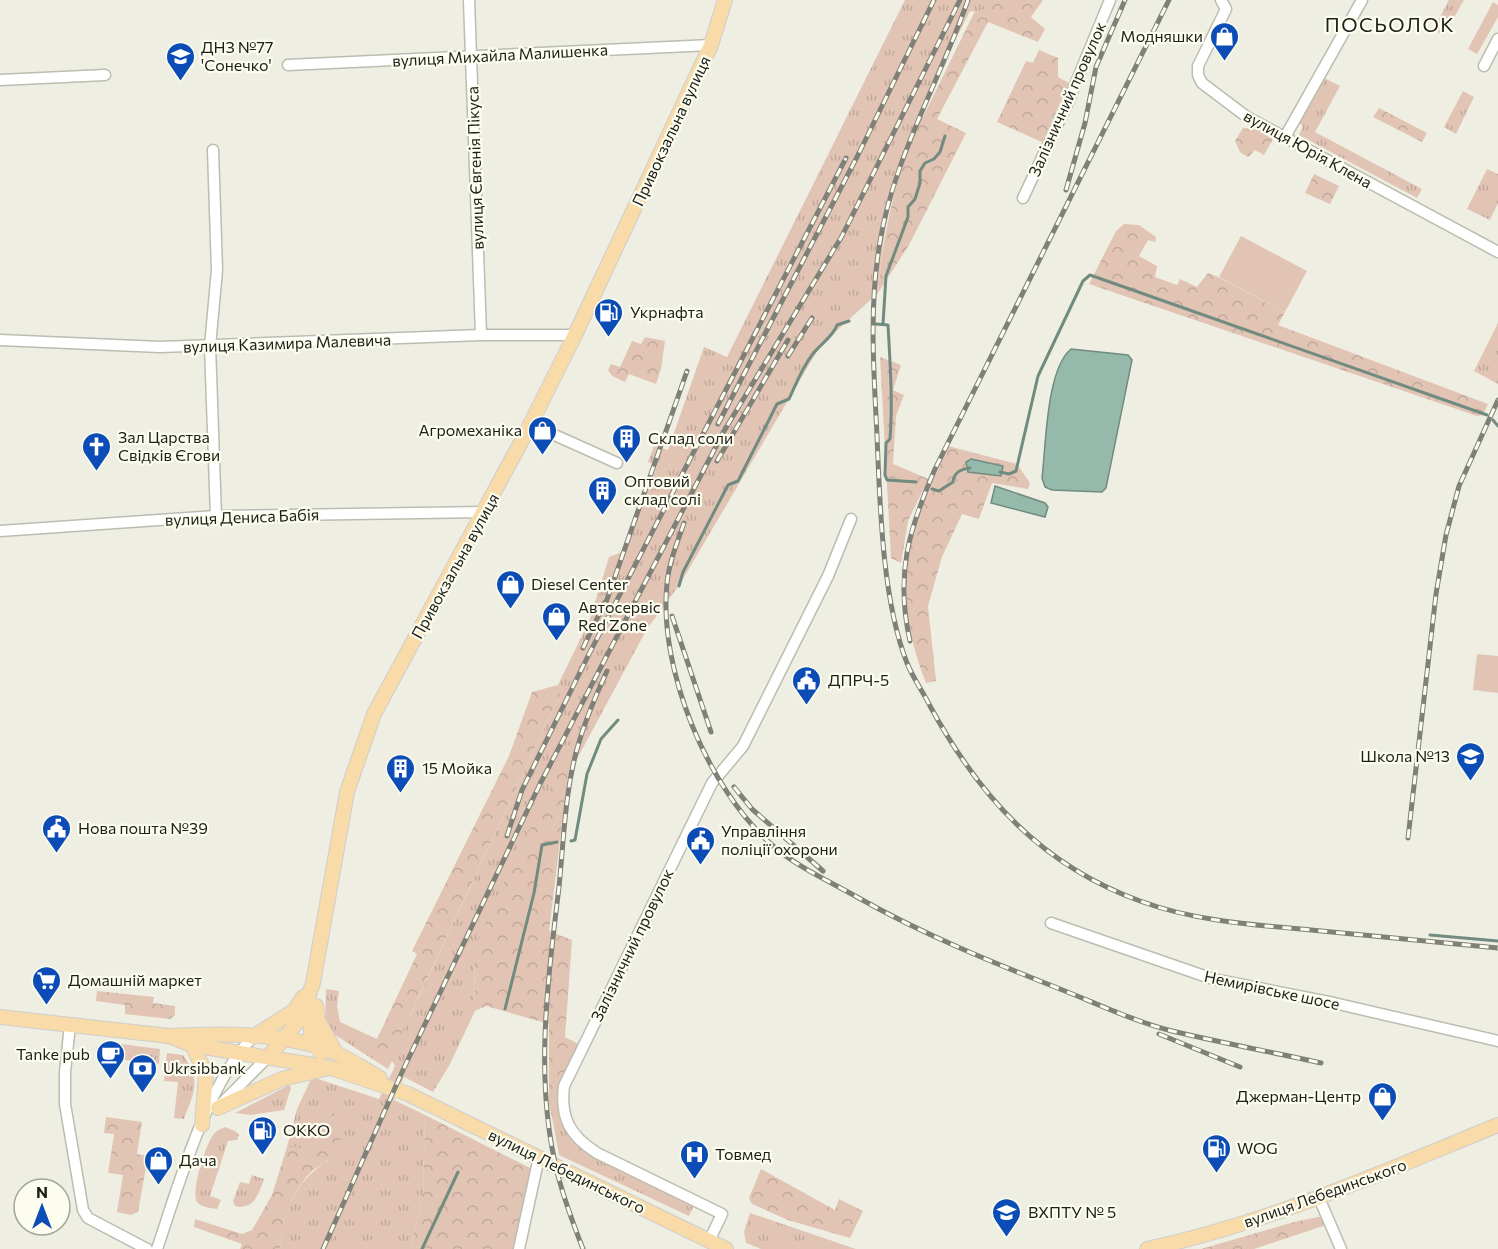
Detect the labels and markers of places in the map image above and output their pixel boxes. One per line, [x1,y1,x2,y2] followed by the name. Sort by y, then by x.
[1208,20,1240,62] shop icon: Модняшки
[1120,26,1203,45] place label: Модняшки
[201,37,273,74] place label: ДНЗ №77 'Сонечко'
[164,40,196,82] school or university icon: ДНЗ №77 'Сонечко'
[593,296,625,338] fuel station icon: Укрнафта
[630,302,703,321] place label: Укрнафта
[527,414,559,456] shop icon: Агромеханіка
[418,420,522,439] place label: Агромеханіка
[611,422,643,464] building icon: Склад соли
[118,427,220,464] place label: Зал Царства Свідків Єгови
[648,428,733,447] place label: Склад соли
[81,430,113,472] church icon: Зал Царства Свідків Єгови
[624,471,701,508] place label: Оптовий склад солі
[587,474,619,516] building icon: Оптовий склад солі
[494,568,526,610] shop icon: Diesel Center
[531,574,629,593] place label: Diesel Center
[578,597,661,634] place label: Автосервіс Red Zone
[541,600,573,642] shop icon: Автосервіс Red Zone
[791,664,823,706] public building icon: ДПРЧ-5
[828,670,889,689] place label: ДПРЧ-5
[1455,740,1487,782] school or university icon: Школа №13
[1360,746,1450,765] place label: Школа №13
[385,752,417,794] building icon: 15 Мойка
[422,758,492,777] place label: 15 Мойка
[41,812,73,854] public building icon: Нова пошта №39
[78,818,208,837] place label: Нова пошта №39
[721,821,838,858] place label: Управління поліції охорони
[684,824,716,866] public building icon: Управління поліції охорони
[31,964,63,1006] supermarket icon: Домашній маркет
[68,970,202,989] place label: Домашній маркет
[95,1038,127,1080] cafe icon: Tanke pub
[16,1044,90,1063] place label: Tanke pub
[126,1052,158,1094] bank icon: Ukrsibbank
[163,1058,246,1077] place label: Ukrsibbank
[1366,1080,1398,1122] shop icon: Джерман-Центр
[1236,1086,1361,1105] place label: Джерман-Центр
[246,1114,278,1156] fuel station icon: ОККО
[283,1120,330,1139] place label: ОККО
[1200,1132,1232,1174] fuel station icon: WOG
[678,1138,710,1180] hospital icon: Товмед
[1237,1138,1278,1157] place label: WOG
[142,1144,174,1186] shop icon: Дача
[715,1144,772,1163] place label: Товмед
[179,1150,217,1169] place label: Дача
[991,1196,1023,1238] school or university icon: ВХПТУ № 5
[1028,1202,1116,1221] place label: ВХПТУ № 5

